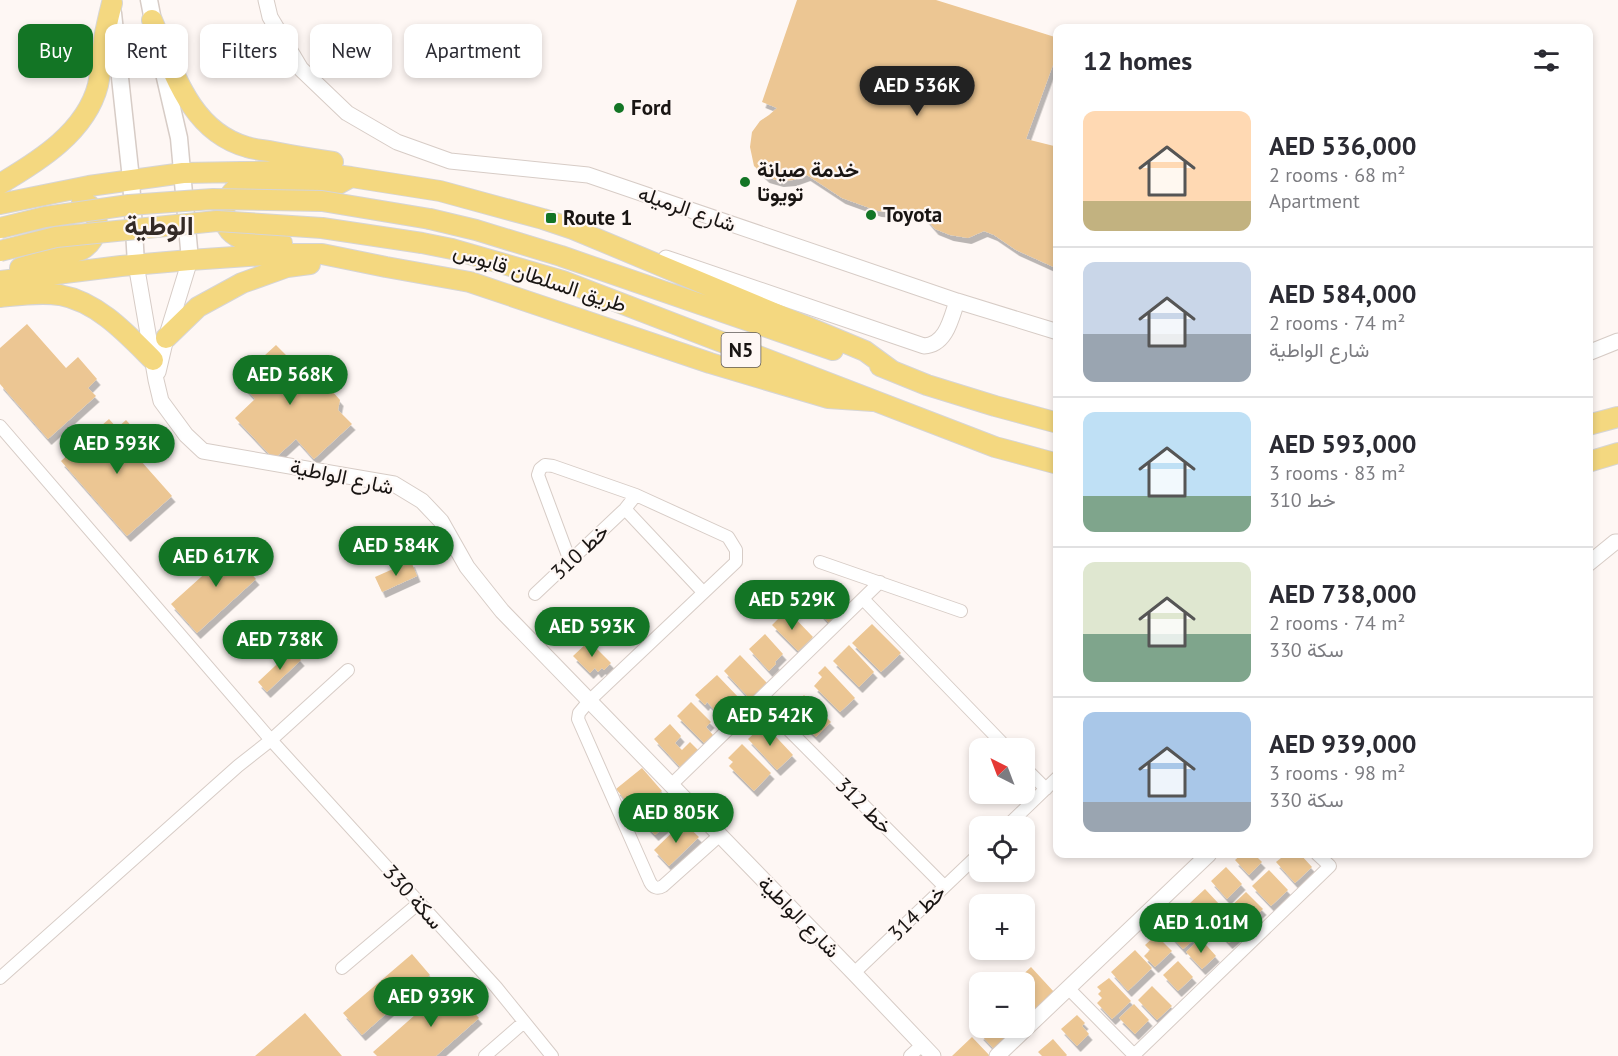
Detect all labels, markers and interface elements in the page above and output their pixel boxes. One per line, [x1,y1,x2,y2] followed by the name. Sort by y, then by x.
[18,24,93,78] chip: Buy
[105,24,188,78] chip: Rent
[200,24,298,78] chip: Filters
[310,24,392,78] chip: New
[404,24,542,78] chip: Apartment
[1083,44,1192,77] text: 12 homes
[1530,44,1563,77] icon: filters
[855,66,979,117] pin: AED 536K
[874,72,960,98] text: AED 536K
[631,94,672,121] place label: Ford
[612,101,626,115] marker: Ford
[1269,129,1416,162] text: AED 536,000
[1131,135,1203,207] icon: home
[757,156,859,207] place label: خدمة صيانة تويوتا
[1269,162,1405,188] text: 2 rooms · 68 m²
[738,175,752,189] marker: خدمة صيانة تويوتا
[634,179,740,239] street label: شارع الرميله
[1269,188,1360,214] text: Apartment
[883,201,942,228] place label: Toyota
[563,204,632,231] place label: Route 1
[124,208,194,243] district label: الوطية
[864,208,878,222] marker: Toyota
[544,211,558,225] marker: Route 1
[450,237,630,318] street label: طريق السلطان قابوس
[1269,277,1416,310] text: AED 584,000
[1131,286,1203,358] icon: home
[1269,310,1405,336] text: 2 rooms · 74 m²
[722,333,760,367] road number: N5
[1269,337,1369,363] text: شارع الواطية
[228,355,352,406] pin: AED 568K
[247,361,333,387] text: AED 568K
[55,424,179,475] pin: AED 593K
[1269,427,1416,460] text: AED 593,000
[74,430,160,456] text: AED 593K
[1131,436,1203,508] icon: home
[288,452,396,502] street label: شارع الواطية
[1269,460,1405,486] text: 3 rooms · 83 m²
[1269,487,1336,513] text: خط 310
[545,518,614,585] street label: خط 310
[334,526,458,577] pin: AED 584K
[353,532,439,558] text: AED 584K
[154,537,278,588] pin: AED 617K
[173,543,259,569] text: AED 617K
[1269,577,1416,610] text: AED 738,000
[730,580,854,631] pin: AED 529K
[749,586,835,612] text: AED 529K
[1131,586,1203,658] icon: home
[530,607,654,658] pin: AED 593K
[1269,610,1405,636] text: 2 rooms · 74 m²
[549,613,635,639] text: AED 593K
[218,620,342,671] pin: AED 738K
[237,626,323,652] text: AED 738K
[1269,637,1343,663] text: سكة 330
[708,696,832,747] pin: AED 542K
[727,702,813,728] text: AED 542K
[1269,727,1416,760] text: AED 939,000
[1131,736,1203,808] icon: home
[969,738,1035,804] north arrow
[969,738,1035,1038] map controls
[1269,760,1405,786] text: 3 rooms · 98 m²
[830,771,899,840] street label: خط 312
[1269,787,1343,813] text: سكة 330
[614,793,738,844] pin: AED 805K
[633,799,719,825] text: AED 805K
[969,816,1035,882] button: locate
[377,859,450,935] street label: سكة 330
[752,870,846,964] street label: شارع الواطية
[882,879,951,947] street label: خط 314
[969,894,1035,960] button: +
[1132,903,1270,954] pin: AED 1.01M
[1153,909,1249,935] text: AED 1.01M
[969,972,1035,1038] button: −
[369,977,493,1028] pin: AED 939K
[388,983,474,1009] text: AED 939K

